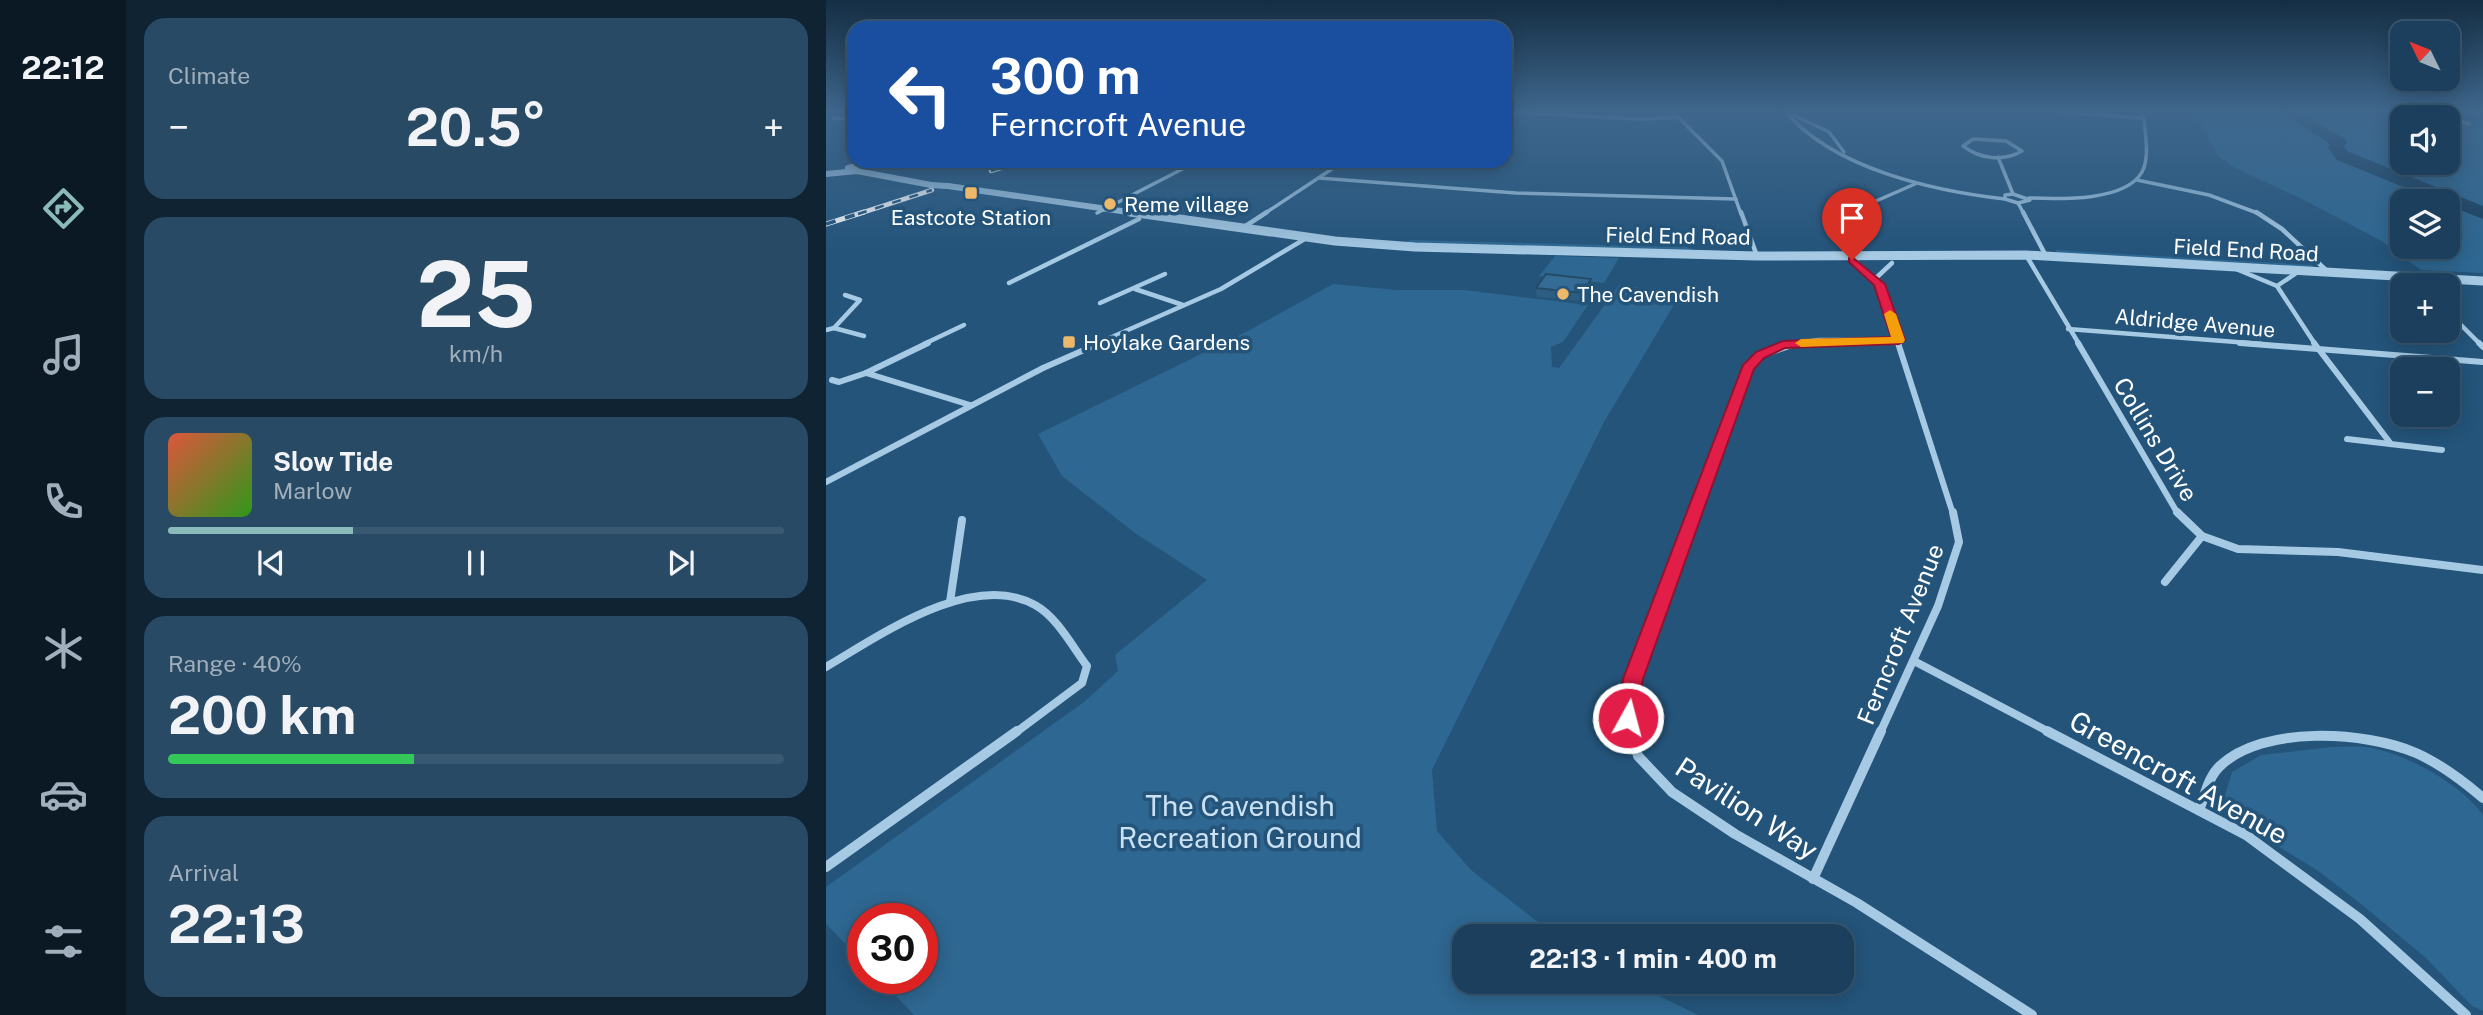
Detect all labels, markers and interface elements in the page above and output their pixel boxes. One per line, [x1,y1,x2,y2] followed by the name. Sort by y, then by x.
[2390,21,2460,91] north arrow
[2390,21,2460,427] map controls
[990,47,1140,105] text: 300 m
[21,49,105,86] text: 22:12
[875,49,966,140] icon: left
[168,62,250,89] text: Climate
[406,97,546,158] text: 20.5°
[168,105,189,150] text: −
[763,105,784,150] text: +
[2390,105,2460,175] button: sound
[990,106,1246,143] text: Ferncroft Avenue
[39,184,88,233] icon: directions
[963,185,979,201] marker: Eastcote Station
[1822,188,1882,260] pin
[2390,189,2460,259] button: layers
[1124,192,1249,217] place label: Reme village
[1102,196,1118,212] marker: Reme village
[1833,199,1871,237] icon: arrive
[891,205,1051,230] place label: Eastcote Station
[1605,222,1751,250] street label: Field End Road
[2173,234,2319,266] street label: Field End Road
[416,241,536,347] text: 25
[2390,273,2460,343] button: +
[1577,282,1719,307] place label: The Cavendish
[1555,286,1571,302] marker: The Cavendish
[2114,304,2276,342] street label: Aldridge Avenue
[39,330,88,379] icon: music
[1083,330,1250,355] place label: Hoylake Gardens
[1061,334,1077,350] marker: Hoylake Gardens
[449,340,503,367] text: km/h
[2390,357,2460,427] button: −
[2108,372,2204,506] street label: Collins Drive
[273,446,393,477] text: Slow Tide
[39,477,88,526] icon: phone
[273,477,352,504] text: Marlow
[1851,540,1949,728] street label: Ferncroft Avenue
[252,544,290,582] icon: previous
[457,544,495,582] icon: pause
[662,544,700,582] icon: next
[39,624,88,673] icon: climate
[168,650,302,677] text: Range · 40%
[1591,681,1665,755] position arrow
[168,685,356,746] text: 200 km
[2064,703,2294,851] street label: Greencroft Avenue
[1670,750,1824,866] street label: Pavilion Way
[39,770,88,819] icon: car
[1118,789,1362,854] park label: The Cavendish Recreation Ground
[168,859,239,886] text: Arrival
[168,894,305,955] text: 22:13
[847,903,938,994] speed limit sign: 30
[39,917,88,966] icon: filters
[1529,943,1777,974] text: 22:13 · 1 min · 400 m

